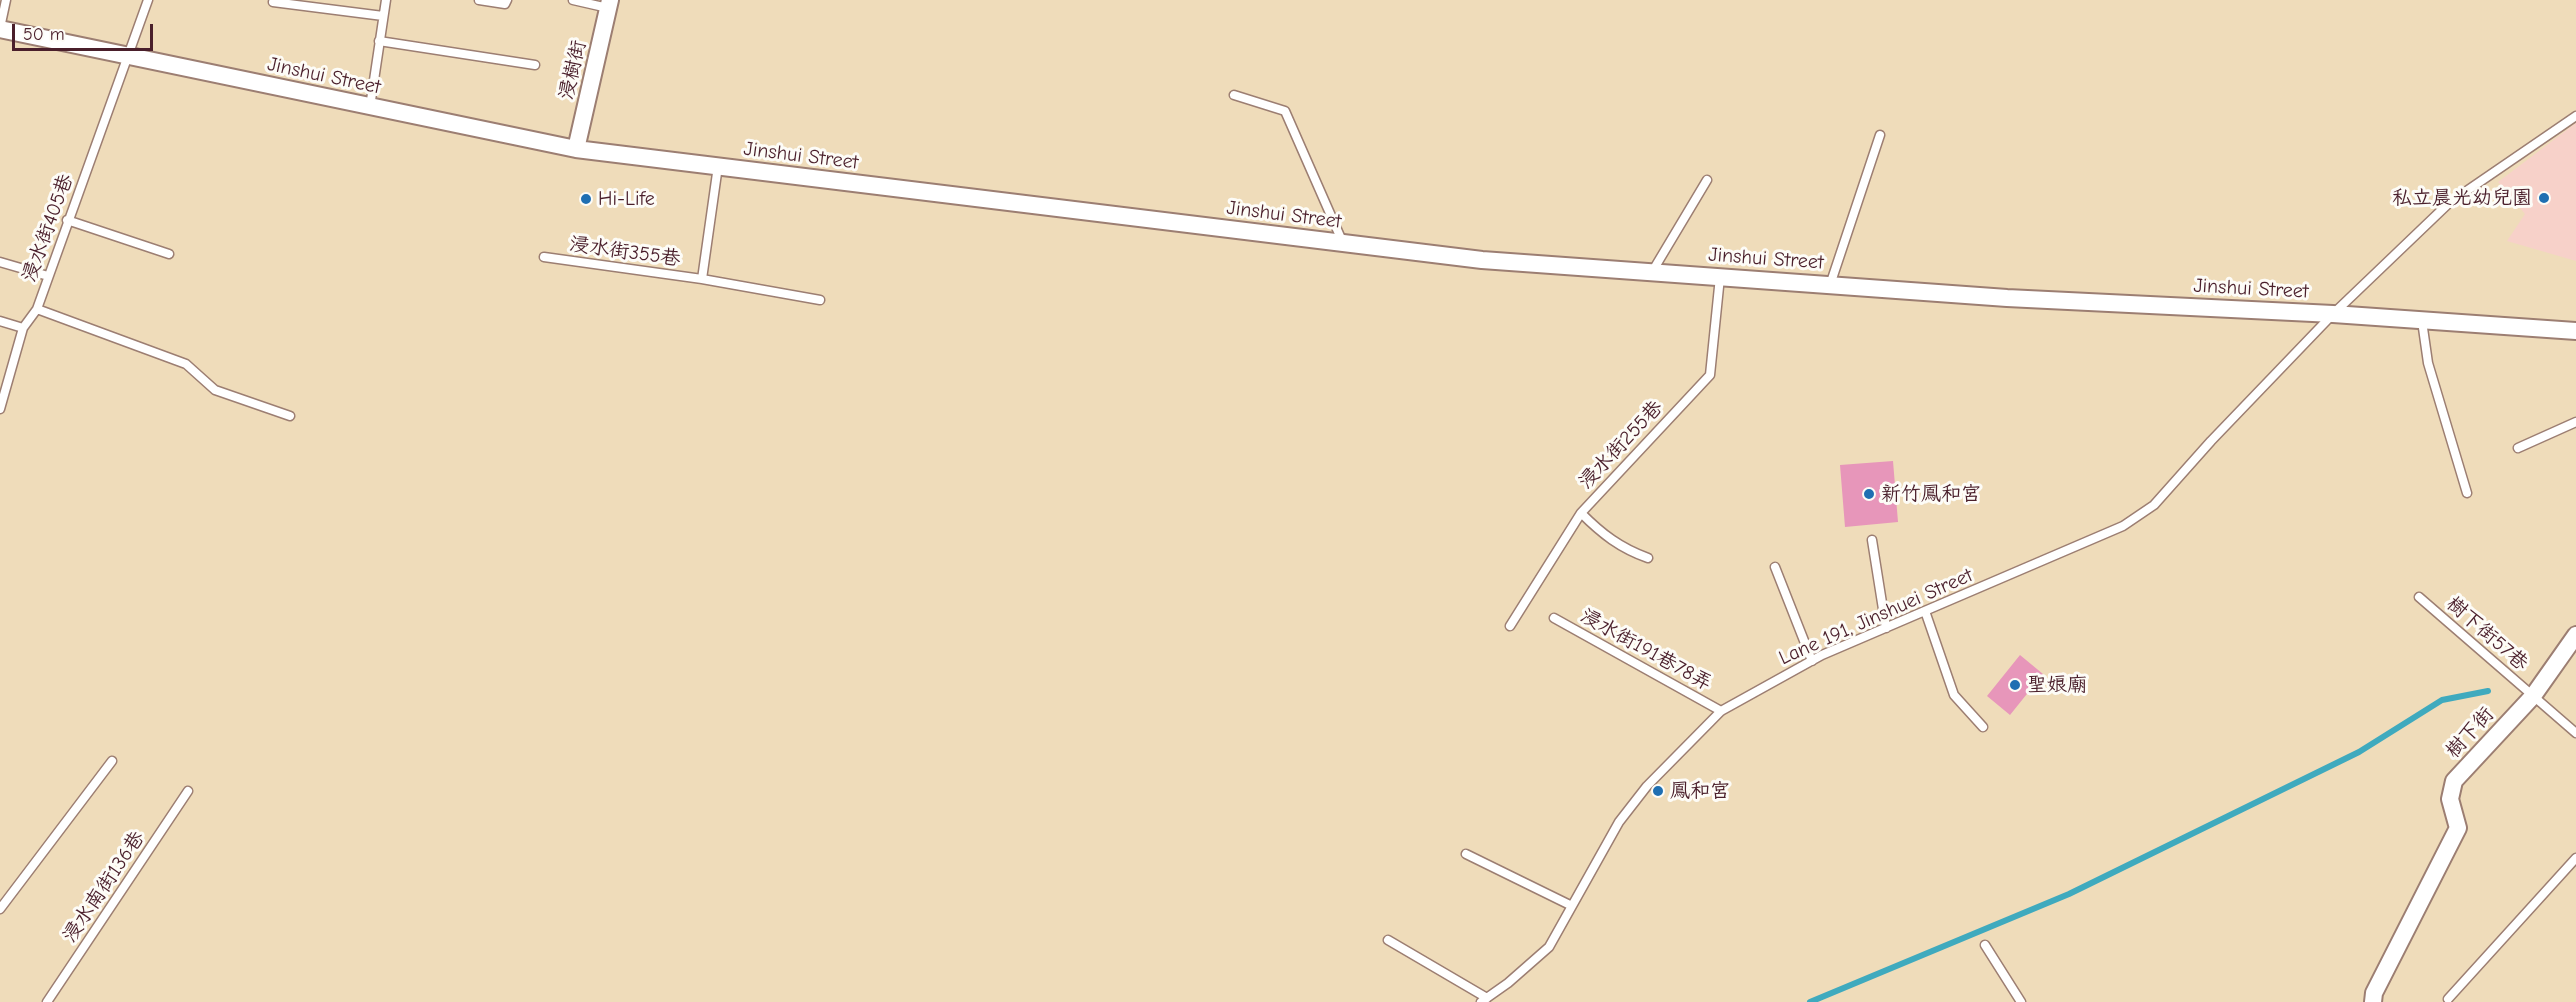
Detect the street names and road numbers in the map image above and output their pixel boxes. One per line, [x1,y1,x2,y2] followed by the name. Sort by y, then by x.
[555,38,591,102] street label: 浸樹街
[265,52,383,100] street label: Jinshui Street
[742,137,860,175] street label: Jinshui Street
[17,171,79,285] street label: 浸水街405巷
[1225,196,1343,234] street label: Jinshui Street
[568,232,682,272] street label: 浸水街355巷
[1708,243,1824,275] street label: Jinshui Street
[2193,274,2309,304] street label: Jinshui Street
[1574,396,1668,494] street label: 浸水街255巷
[1775,563,1977,671] street label: Lane 191, Jinshuei Street
[2441,592,2533,676] street label: 樹下街57巷
[1576,604,1716,696] street label: 浸水街191巷78弄
[2441,703,2499,763] street label: 樹下街
[58,827,150,947] street label: 浸水南街136巷

